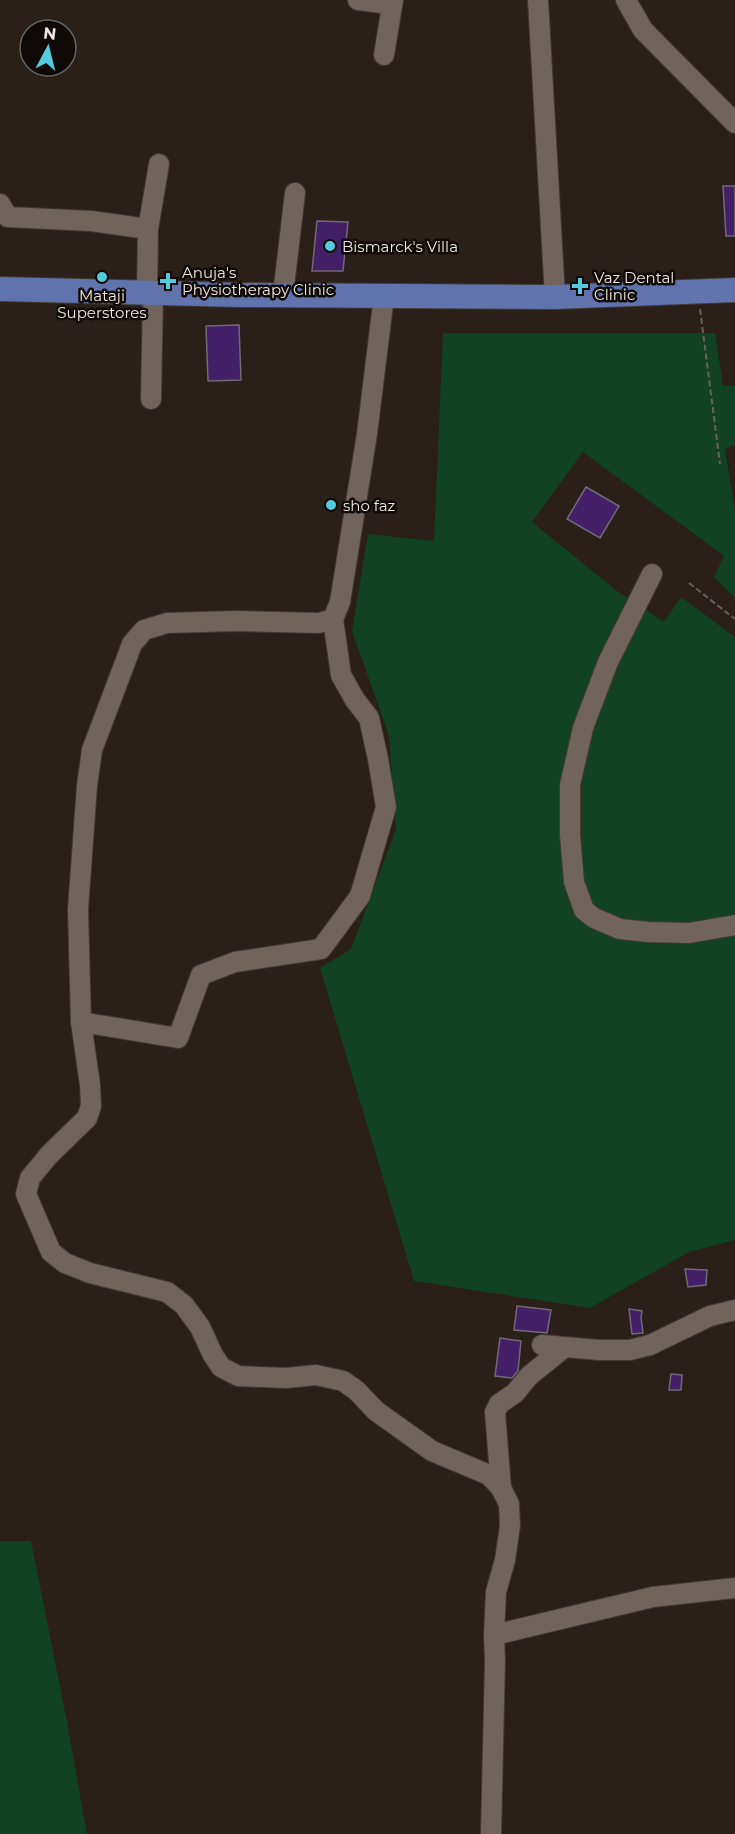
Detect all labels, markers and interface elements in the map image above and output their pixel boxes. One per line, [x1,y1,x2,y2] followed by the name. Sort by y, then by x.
[18,18,78,78] north arrow
[42,23,57,44] text: N
[342,237,458,256] place label: Bismarck's Villa
[323,239,337,253] marker: Bismarck's Villa
[182,263,334,299] place label: Anuja's Physiotherapy Clinic
[594,268,674,304] place label: Vaz Dental Clinic
[95,270,109,284] marker: Mataji Superstores
[159,272,177,290] marker: Anuja's Physiotherapy Clinic
[571,277,589,295] marker: Vaz Dental Clinic
[57,286,147,322] place label: Mataji Superstores
[343,496,396,515] place label: sho faz
[324,498,338,512] marker: sho faz

